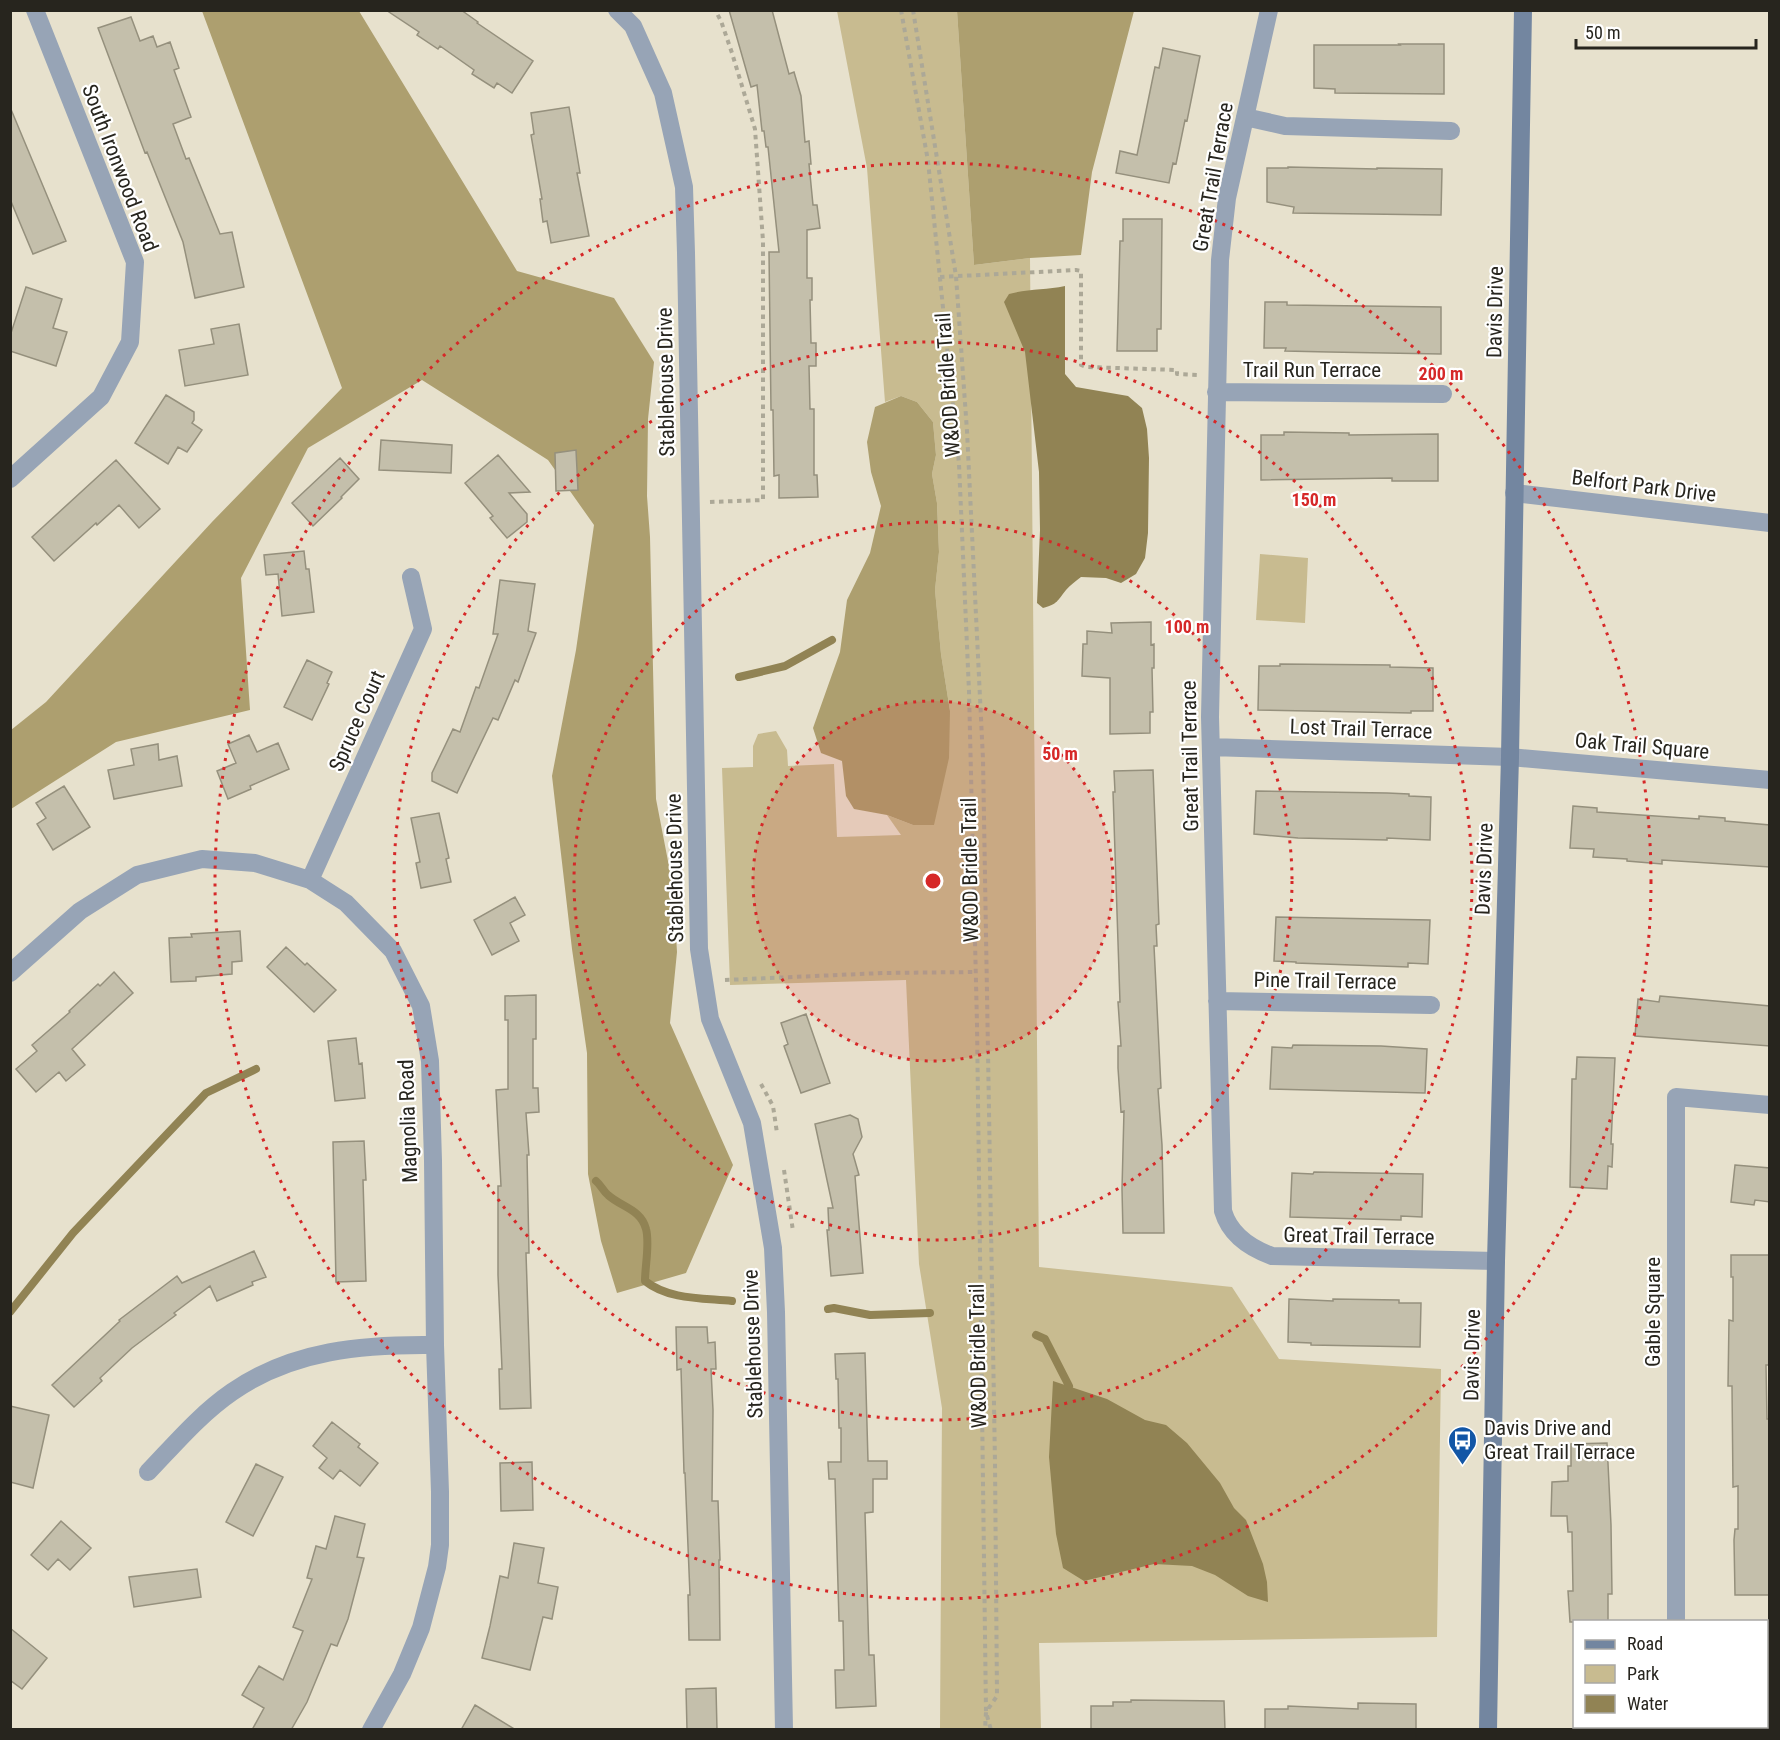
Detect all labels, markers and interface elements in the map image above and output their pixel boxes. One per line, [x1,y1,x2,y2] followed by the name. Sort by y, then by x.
[1576,12,1756,50] scale bar
[1585,22,1620,43] text: 50 m
[77,81,163,255] street label: South Ironwood Road
[1188,100,1238,254] street label: Great Trail Terrace
[1482,266,1508,358] street label: Davis Drive
[653,307,679,457] street label: Stablehouse Drive
[931,312,965,458] street label: W&OD Bridle Trail
[1243,358,1381,382] street label: Trail Run Terrace
[1419,363,1463,384] text: 200 m
[1570,465,1718,507] street label: Belfort Park Drive
[1292,489,1336,510] text: 150 m
[1165,616,1209,637] text: 100 m
[324,667,390,775] street label: Spruce Court
[1177,680,1203,832] street label: Great Trail Terrace
[1289,715,1433,743] street label: Lost Trail Terrace
[1574,728,1710,764] street label: Oak Trail Square
[1042,743,1078,764] text: 50 m
[662,793,688,943] street label: Stablehouse Drive
[957,797,983,943] street label: W&OD Bridle Trail
[1470,822,1498,915] street label: Davis Drive
[923,871,943,891] centre of rings
[1253,968,1397,994] street label: Pine Trail Terrace
[394,1059,422,1183] street label: Magnolia Road
[1283,1223,1435,1249] street label: Great Trail Terrace
[1641,1257,1665,1367] street label: Gable Square
[738,1269,768,1419] street label: Stablehouse Drive
[965,1283,991,1429] street label: W&OD Bridle Trail
[1459,1309,1485,1401] street label: Davis Drive
[1484,1416,1635,1464] place label: Davis Drive and Great Trail Terrace
[1447,1424,1479,1466] bus stop icon: Davis Drive and Great Trail Terrace
[1573,1620,1768,1728] legend
[1627,1633,1663,1654] text: Road
[1627,1663,1659,1684] text: Park
[1627,1693,1669,1714] text: Water

